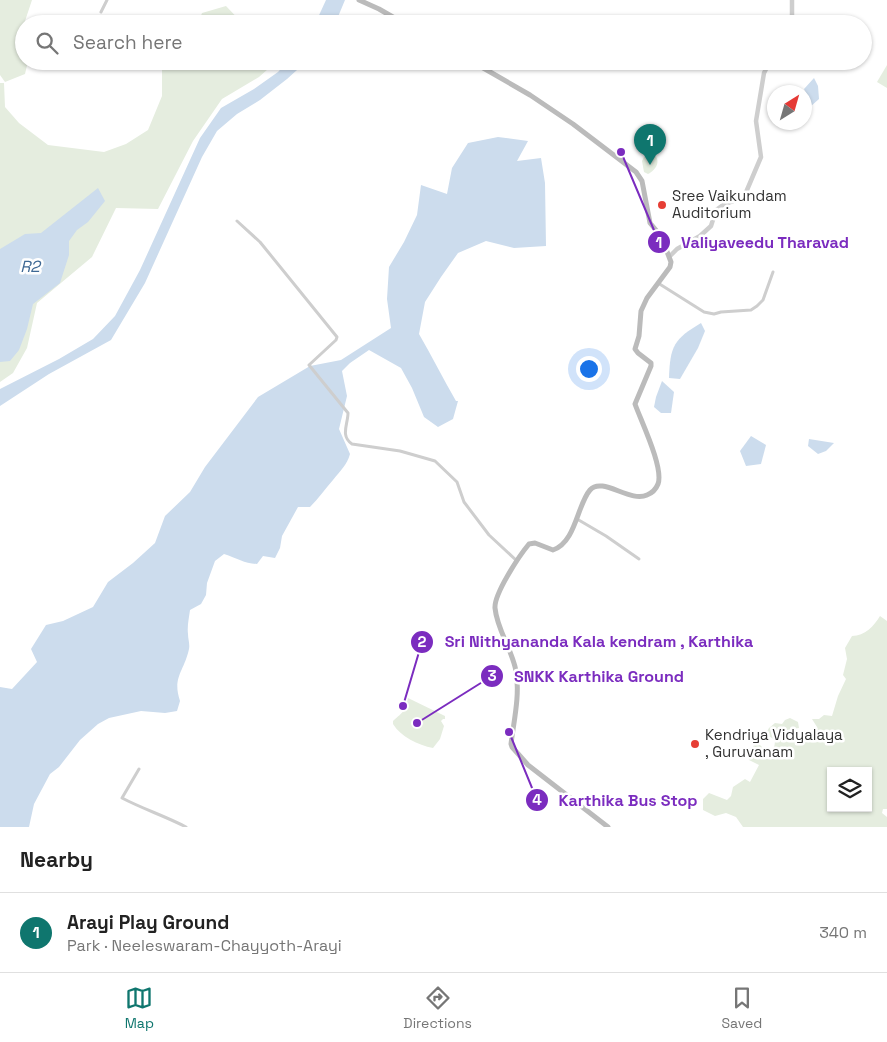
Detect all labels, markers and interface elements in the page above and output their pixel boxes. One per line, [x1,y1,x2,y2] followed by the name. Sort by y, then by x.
[15,15,872,70] search box
[33,29,61,57] icon: search
[73,30,183,55] text: Search here
[767,85,812,130] north arrow
[634,124,666,165] pin: 1
[672,186,787,222] place label: Sree Vaikundam Auditorium
[656,199,668,211] marker: Sree Vaikundam Auditorium
[646,227,859,258] callout: Valiyaveedu Tharavad
[681,232,849,253] text: Valiyaveedu Tharavad
[656,233,662,252] text: 1
[20,256,42,277] water label: R2
[576,356,602,382] your location
[409,626,764,657] callout: Sri Nithyananda Kala kendram , Karthika
[445,631,753,652] text: Sri Nithyananda Kala kendram , Karthika
[418,632,427,651] text: 2
[479,661,695,692] callout: SNKK Karthika Ground
[487,666,497,685] text: 3
[514,666,684,687] text: SNKK Karthika Ground
[705,725,843,761] place label: Kendriya Vidyalaya , Guruvanam
[689,738,701,750] marker: Kendriya Vidyalaya , Guruvanam
[827,767,872,812] map controls
[827,767,872,812] button: layers
[524,784,708,815] callout: Karthika Bus Stop
[532,790,542,809] text: 4
[559,790,697,811] text: Karthika Bus Stop
[20,846,93,873] text: Nearby
[67,910,229,935] text: Arayi Play Ground
[32,922,40,943] text: 1
[819,922,867,943] text: 340 m
[67,935,342,956] text: Park · Neeleswaram-Chayyoth-Arayi
[125,984,154,1032] tab: Map
[403,984,472,1032] tab: Directions
[721,984,762,1032] tab: Saved

